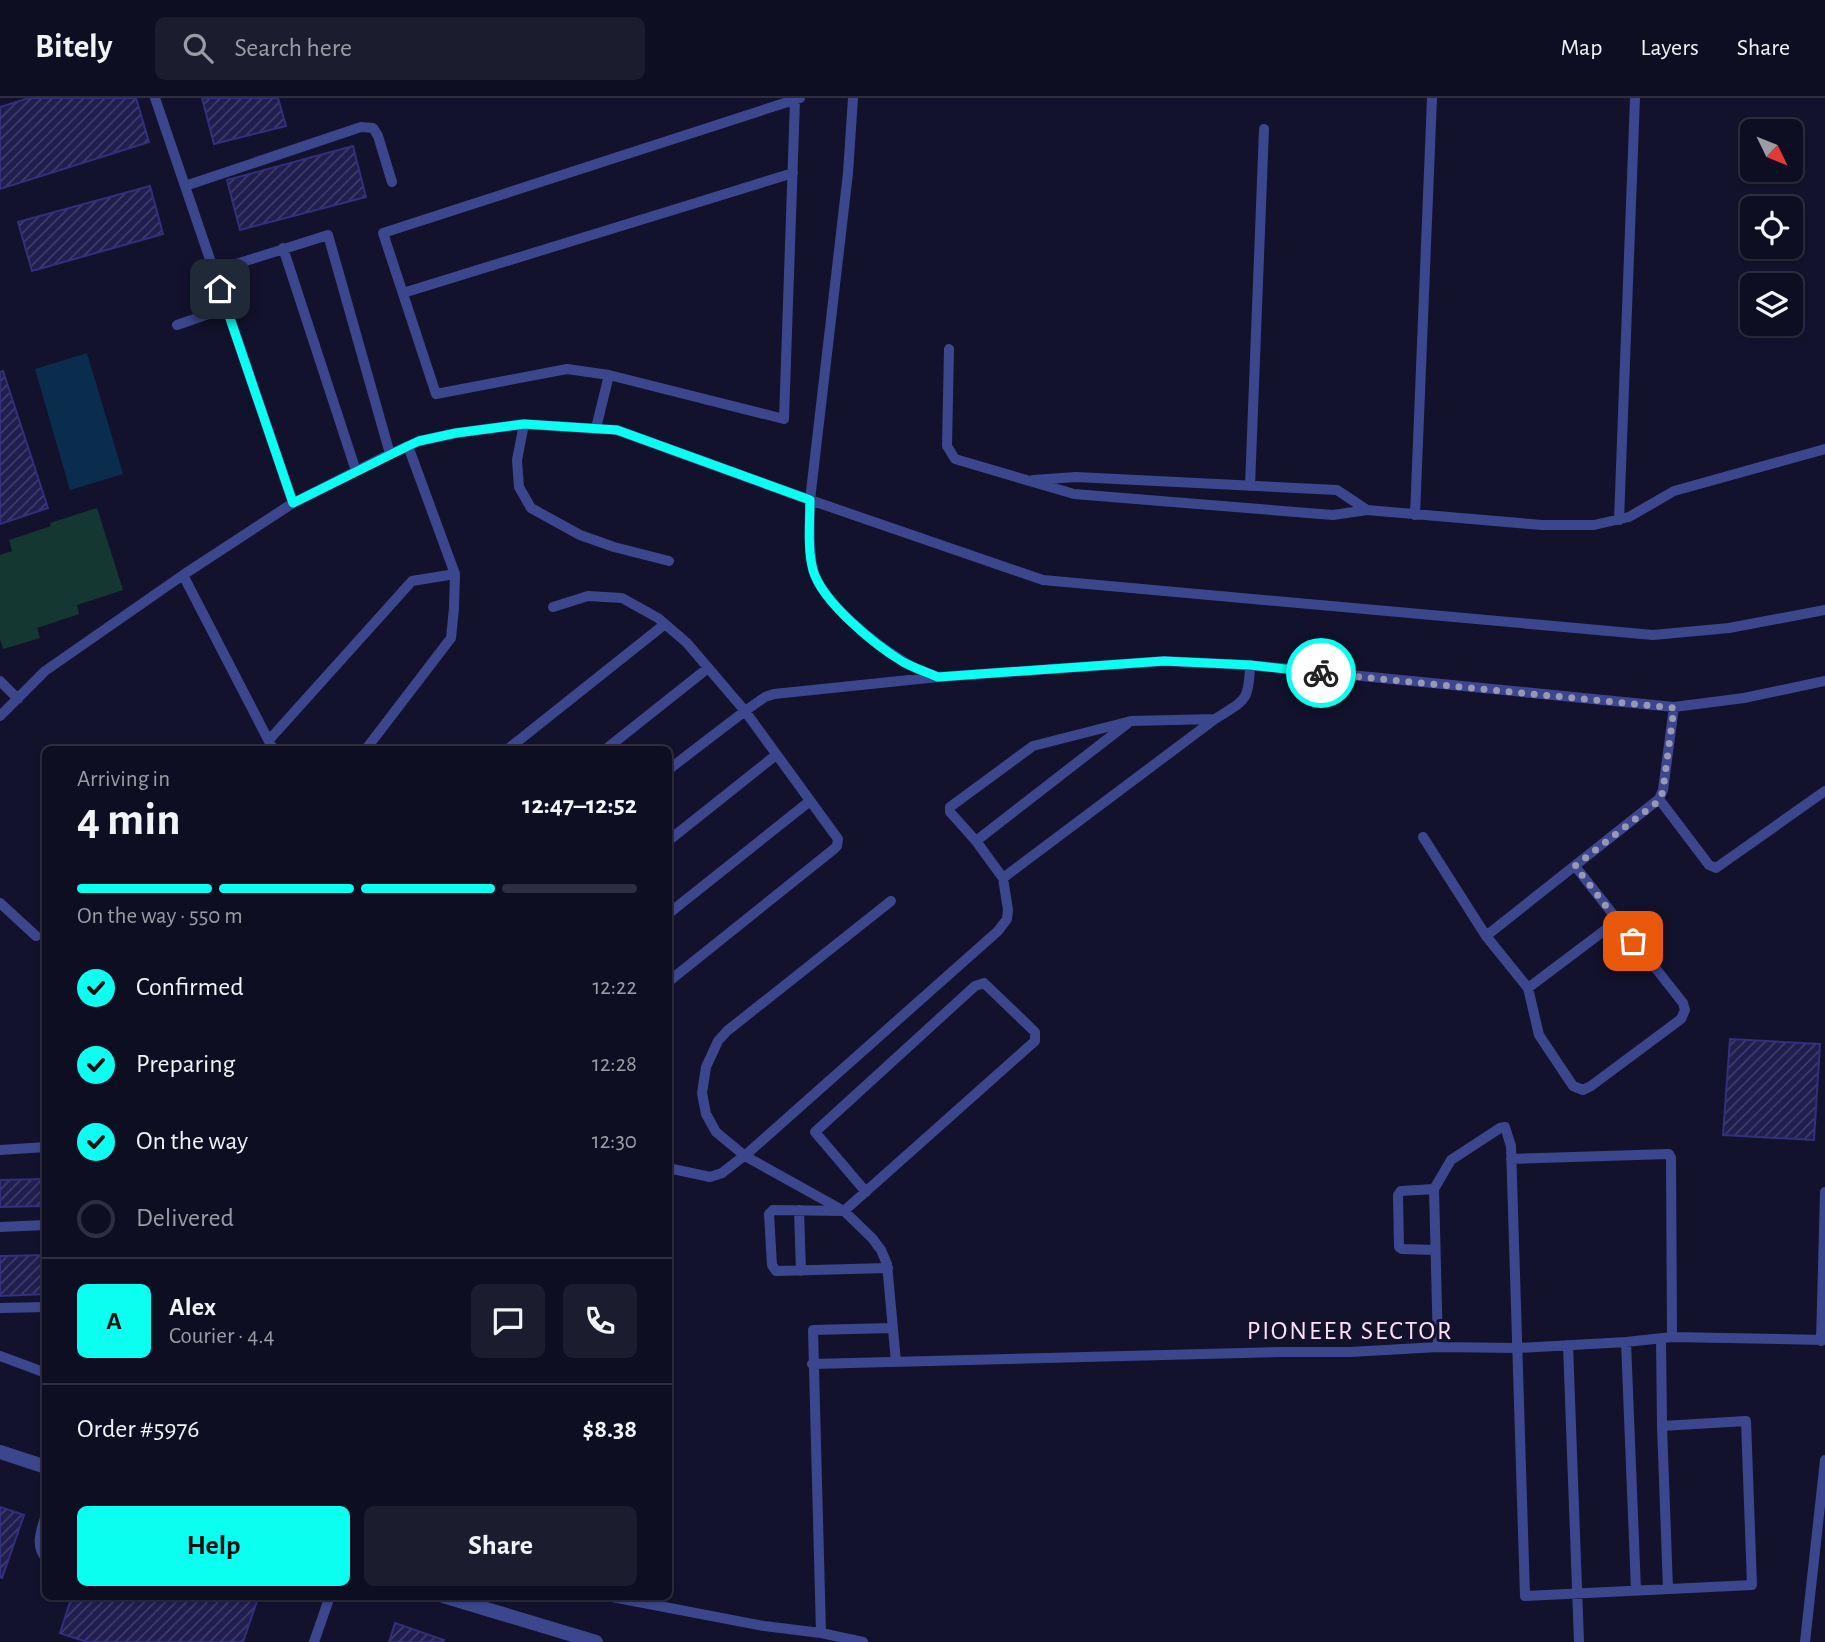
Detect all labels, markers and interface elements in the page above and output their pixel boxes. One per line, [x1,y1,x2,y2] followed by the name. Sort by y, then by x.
[155,17,645,80] search box
[179,29,217,67] icon: search
[35,31,113,64] text: Bitely
[235,35,352,61] text: Search here
[1560,36,1602,60] text: Map
[1640,36,1699,60] text: Layers
[1737,36,1790,60] text: Share
[1740,119,1802,182] north arrow
[1740,119,1803,336] map controls
[1740,196,1803,259] button: locate
[190,259,250,319] pin
[201,270,239,308] icon: home
[1740,273,1803,336] button: layers
[1286,638,1356,708] courier
[1302,654,1340,692] icon: bike
[77,768,170,791] text: Arriving in
[522,792,637,818] text: 12:47–12:52
[77,797,181,843] text: 4 min
[77,905,243,928] text: On the way · 550 m
[1603,911,1663,971] pin
[1614,922,1652,960] icon: bag
[77,969,115,1007] icon: check
[136,974,244,1000] text: Confirmed
[592,976,637,999] text: 12:22
[77,1046,115,1084] icon: check
[136,1051,235,1077] text: Preparing
[592,1053,637,1076] text: 12:28
[77,1123,115,1161] icon: check
[136,1128,248,1154] text: On the way
[592,1130,637,1153] text: 12:30
[136,1205,234,1231] text: Delivered
[471,1284,545,1358] button: chat
[563,1284,637,1358] button: phone
[169,1294,216,1320] text: Alex
[106,1308,122,1334] text: A
[1247,1318,1453,1344] district label: PIONEER SECTOR
[169,1325,275,1348] text: Courier · 4.4
[77,1416,200,1442] text: Order #5976
[583,1416,637,1442] text: $8.38
[77,1506,350,1586] button: Help
[364,1506,637,1586] button: Share

